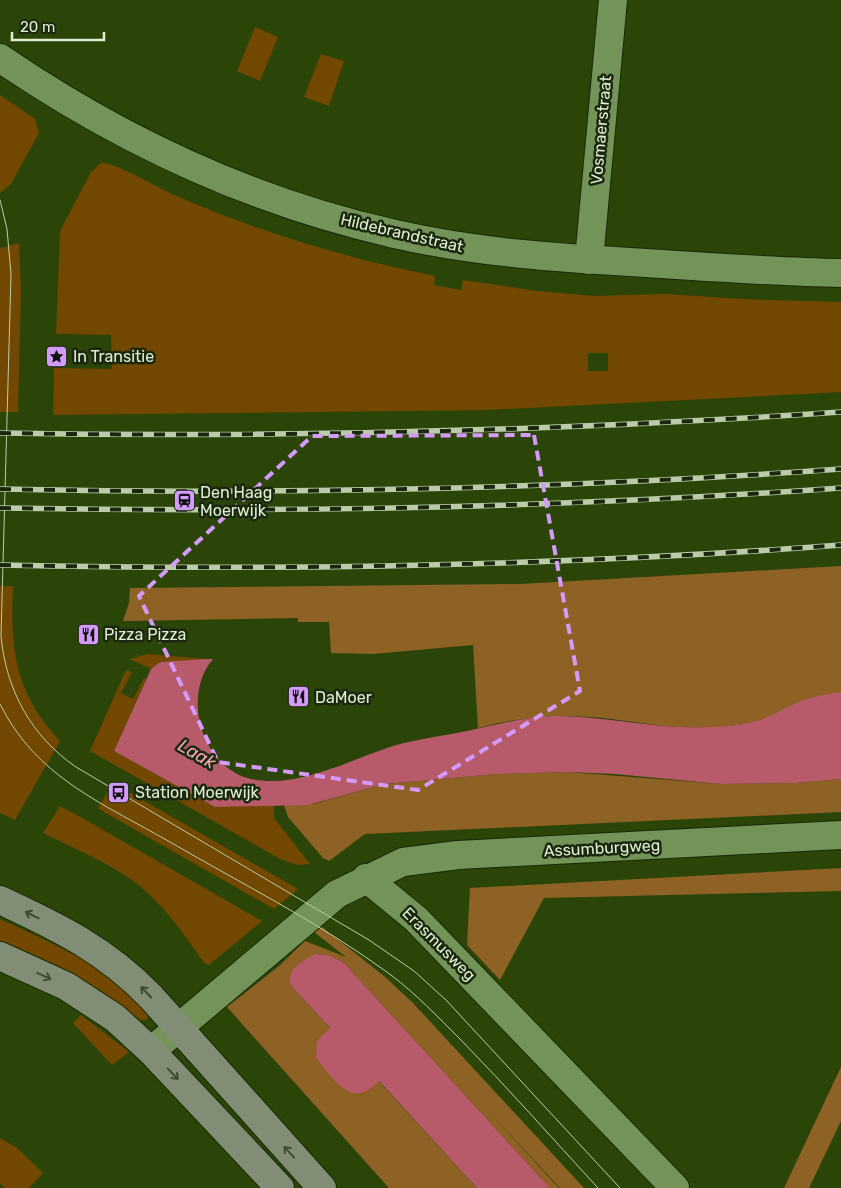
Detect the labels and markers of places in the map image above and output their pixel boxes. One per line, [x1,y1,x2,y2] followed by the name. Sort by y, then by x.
[45,344,69,368] place icon: In Transitie
[73,347,154,366] place label: In Transitie
[200,483,272,520] place label: Den Haag Moerwijk
[172,489,196,513] station icon: Den Haag Moerwijk
[76,622,100,646] restaurant icon: Pizza Pizza
[104,625,186,644] place label: Pizza Pizza
[287,685,311,709] restaurant icon: DaMoer
[315,688,372,707] place label: DaMoer
[107,780,131,804] bus stop icon: Station Moerwijk
[135,783,260,802] place label: Station Moerwijk

